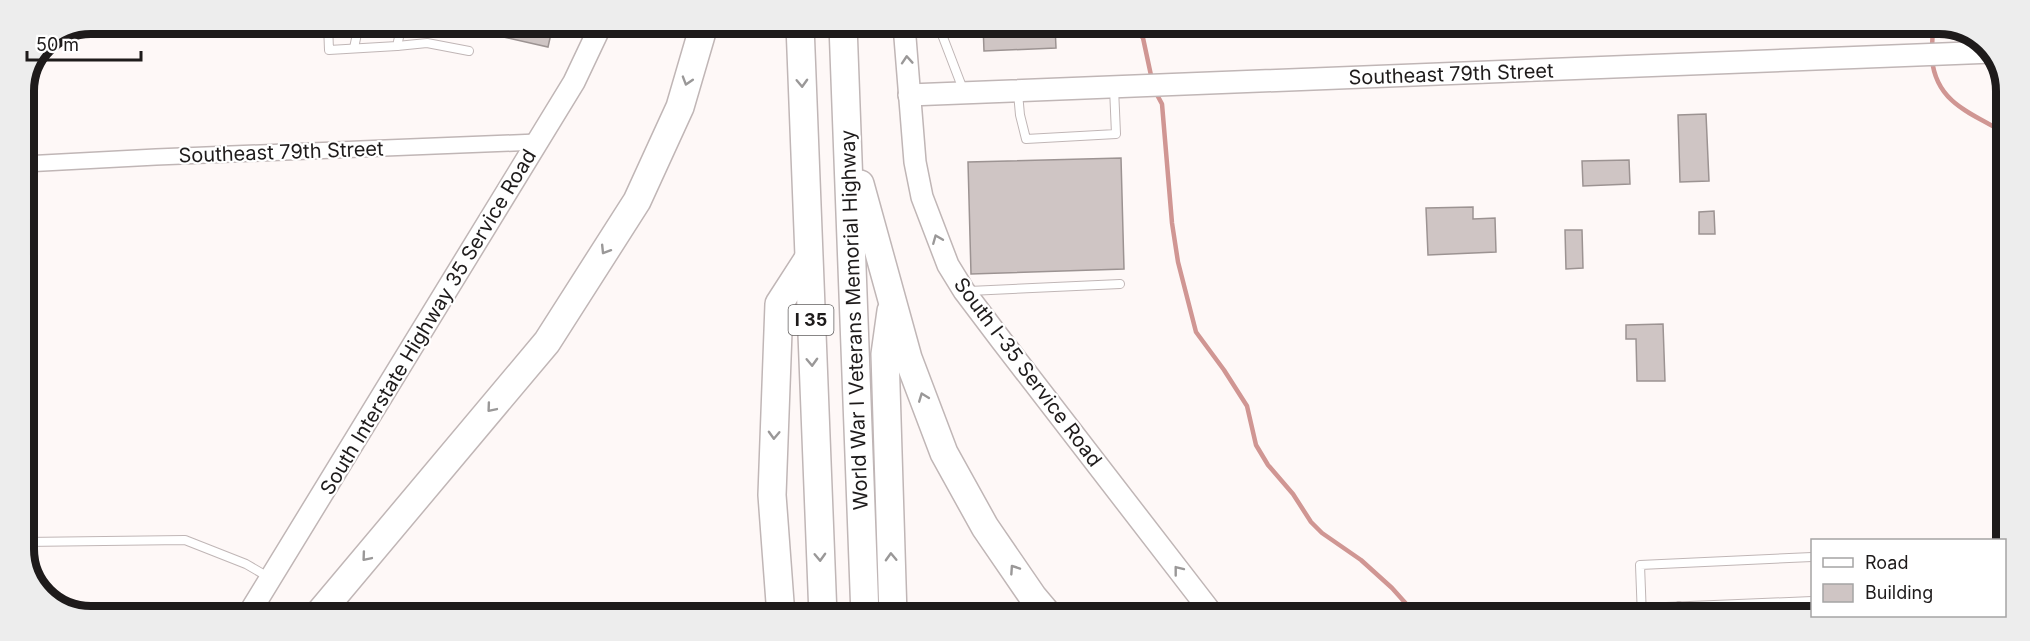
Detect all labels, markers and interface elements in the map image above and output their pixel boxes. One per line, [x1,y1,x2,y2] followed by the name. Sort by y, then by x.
[27,24,141,62] scale bar
[36,34,79,55] text: 50 m
[900,56,913,65] one-way arrow
[1348,58,1554,90] street label: Southeast 79th Street
[682,75,694,86] one-way arrow
[796,79,808,88] one-way arrow
[835,129,873,511] street label: World War I Veterans Memorial Highway
[178,136,384,168] street label: Southeast 79th Street
[315,145,541,499] street label: South Interstate Highway 35 Service Road
[932,234,944,245] one-way arrow
[601,244,612,255] one-way arrow
[949,273,1107,471] street label: South I-35 Service Road
[788,305,834,335] road number: I 35
[806,358,819,367] one-way arrow
[918,393,930,404] one-way arrow
[487,401,498,412] one-way arrow
[768,431,781,440] one-way arrow
[1811,539,2006,617] legend
[362,551,373,562] one-way arrow
[1865,552,1908,573] text: Road
[814,553,827,562] one-way arrow
[885,553,897,562] one-way arrow
[1010,565,1021,576] one-way arrow
[1175,566,1186,577] one-way arrow
[1865,582,1933,603] text: Building

